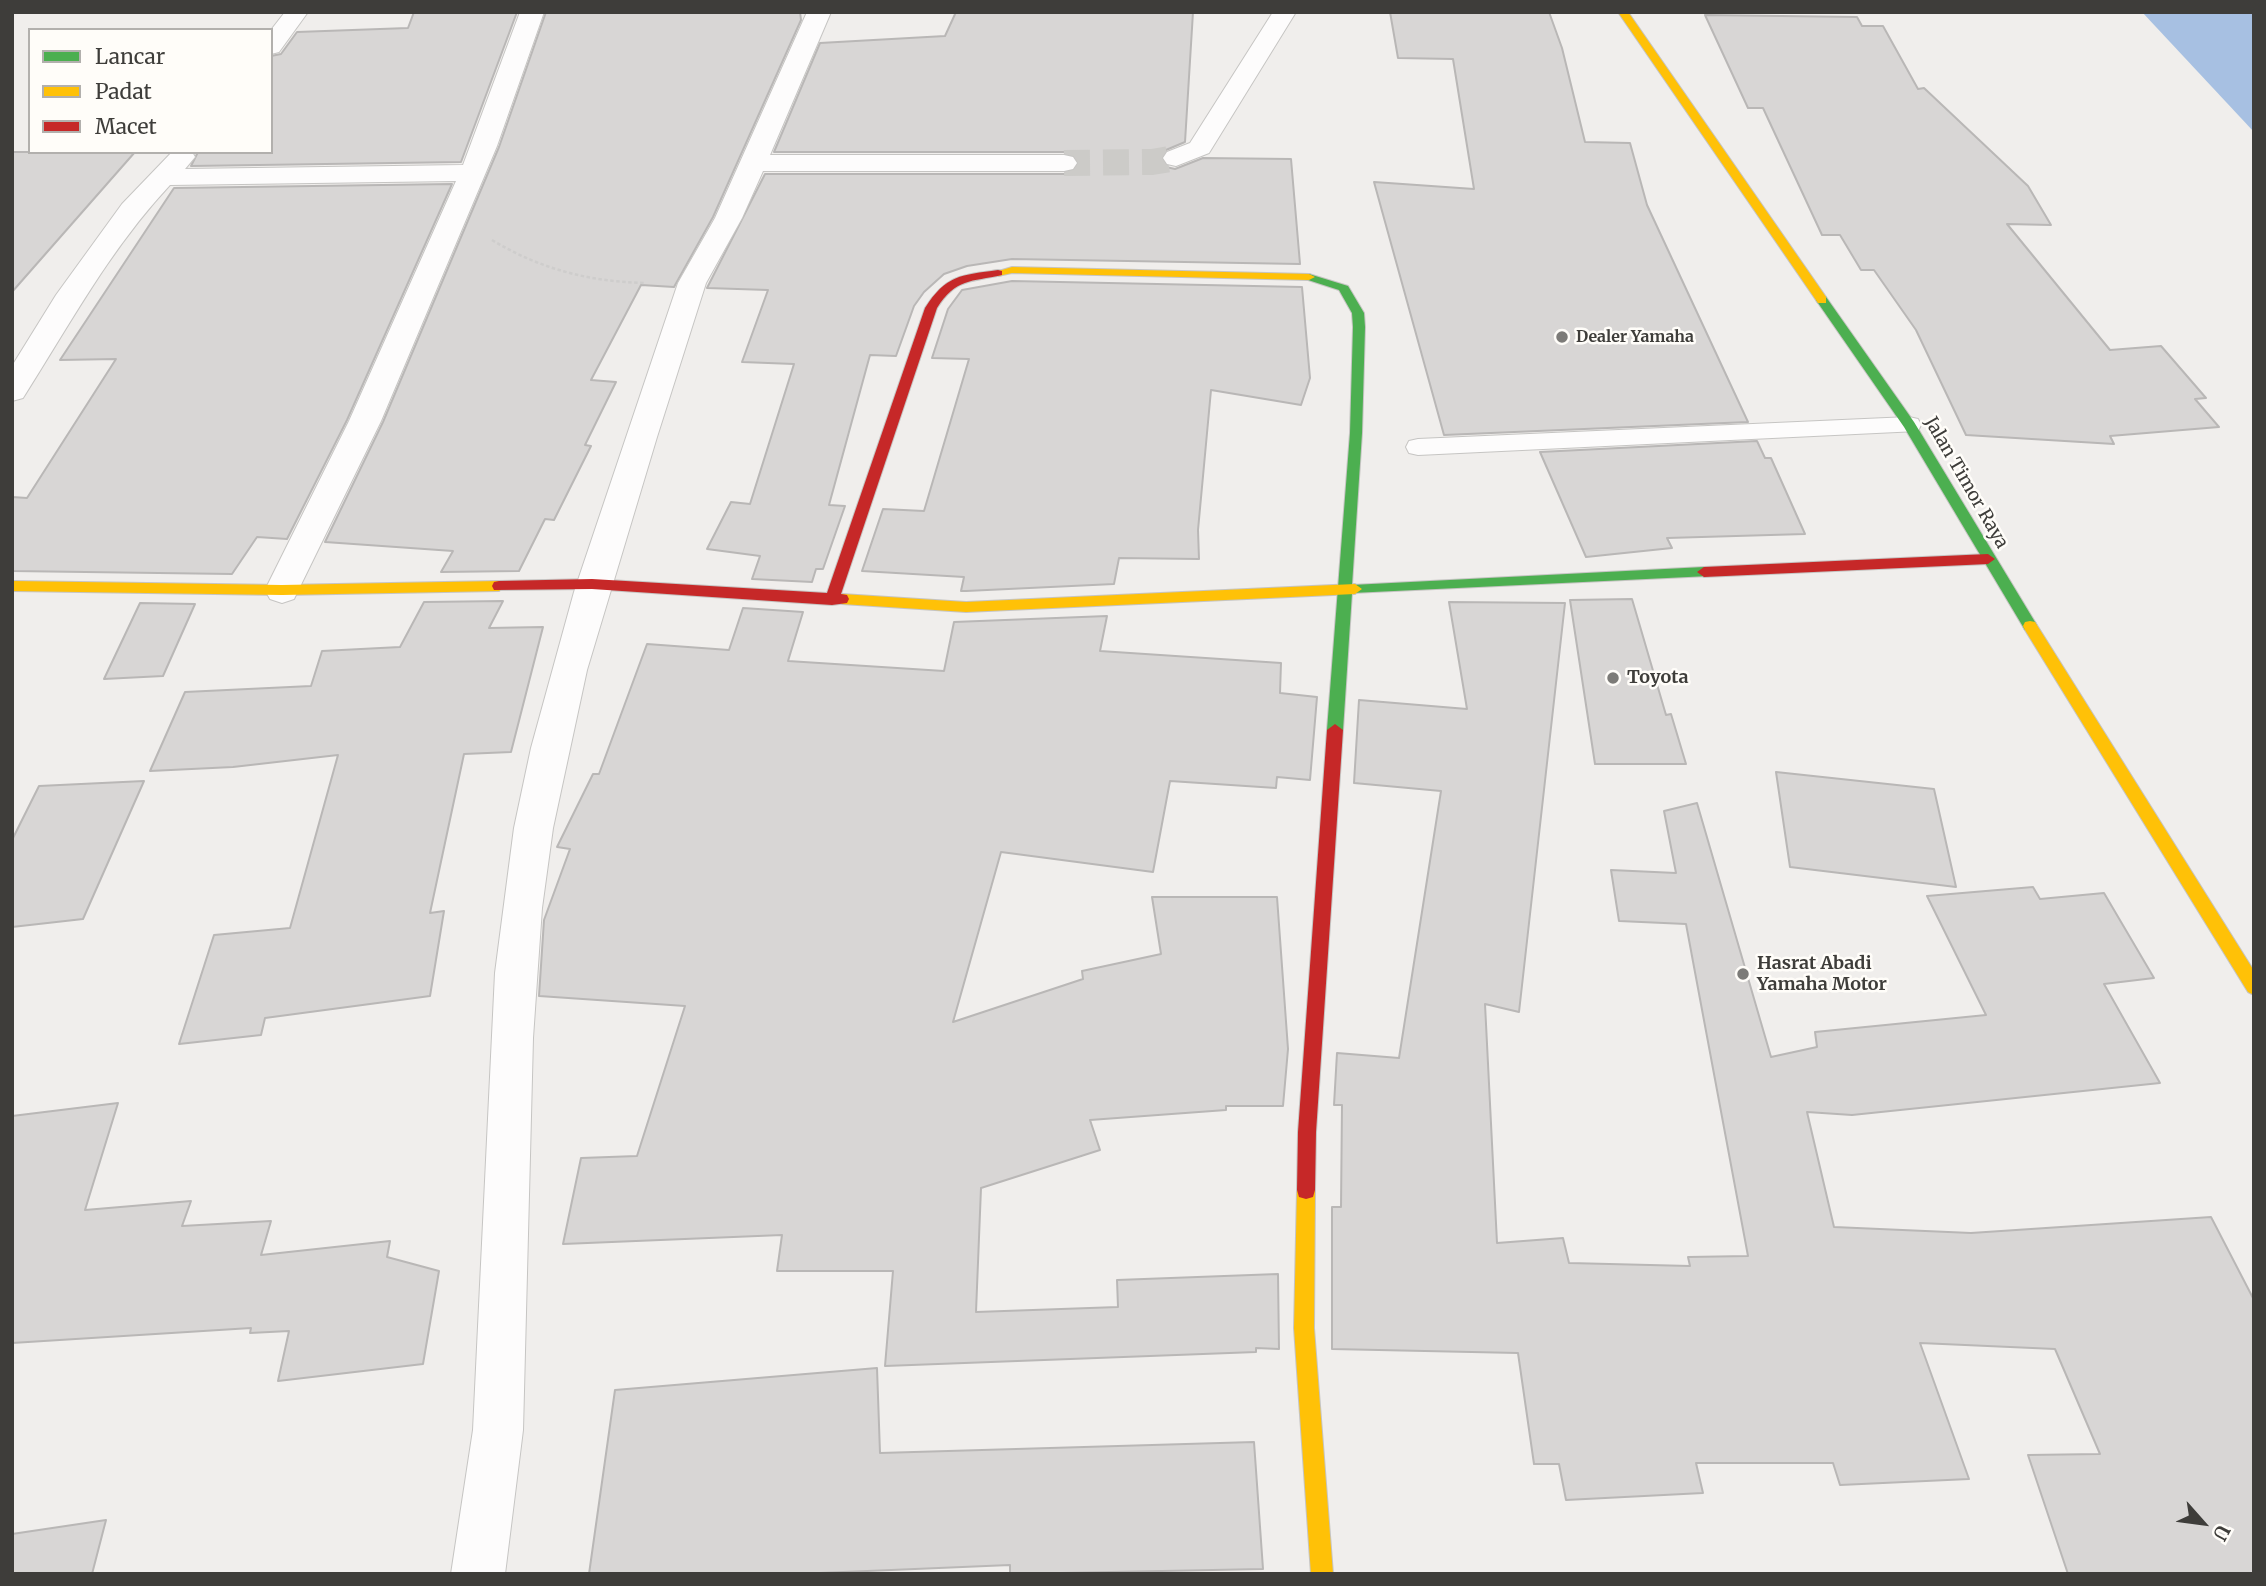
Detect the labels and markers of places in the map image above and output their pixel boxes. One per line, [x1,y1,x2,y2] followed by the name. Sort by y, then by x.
[1576,327,1694,347] place label: Dealer Yamaha
[1554,329,1570,345] marker: Dealer Yamaha
[1627,667,1689,689] place label: Toyota
[1605,670,1621,686] marker: Toyota
[1757,953,1887,996] place label: Hasrat Abadi Yamaha Motor
[1735,966,1751,982] marker: Hasrat Abadi Yamaha Motor

